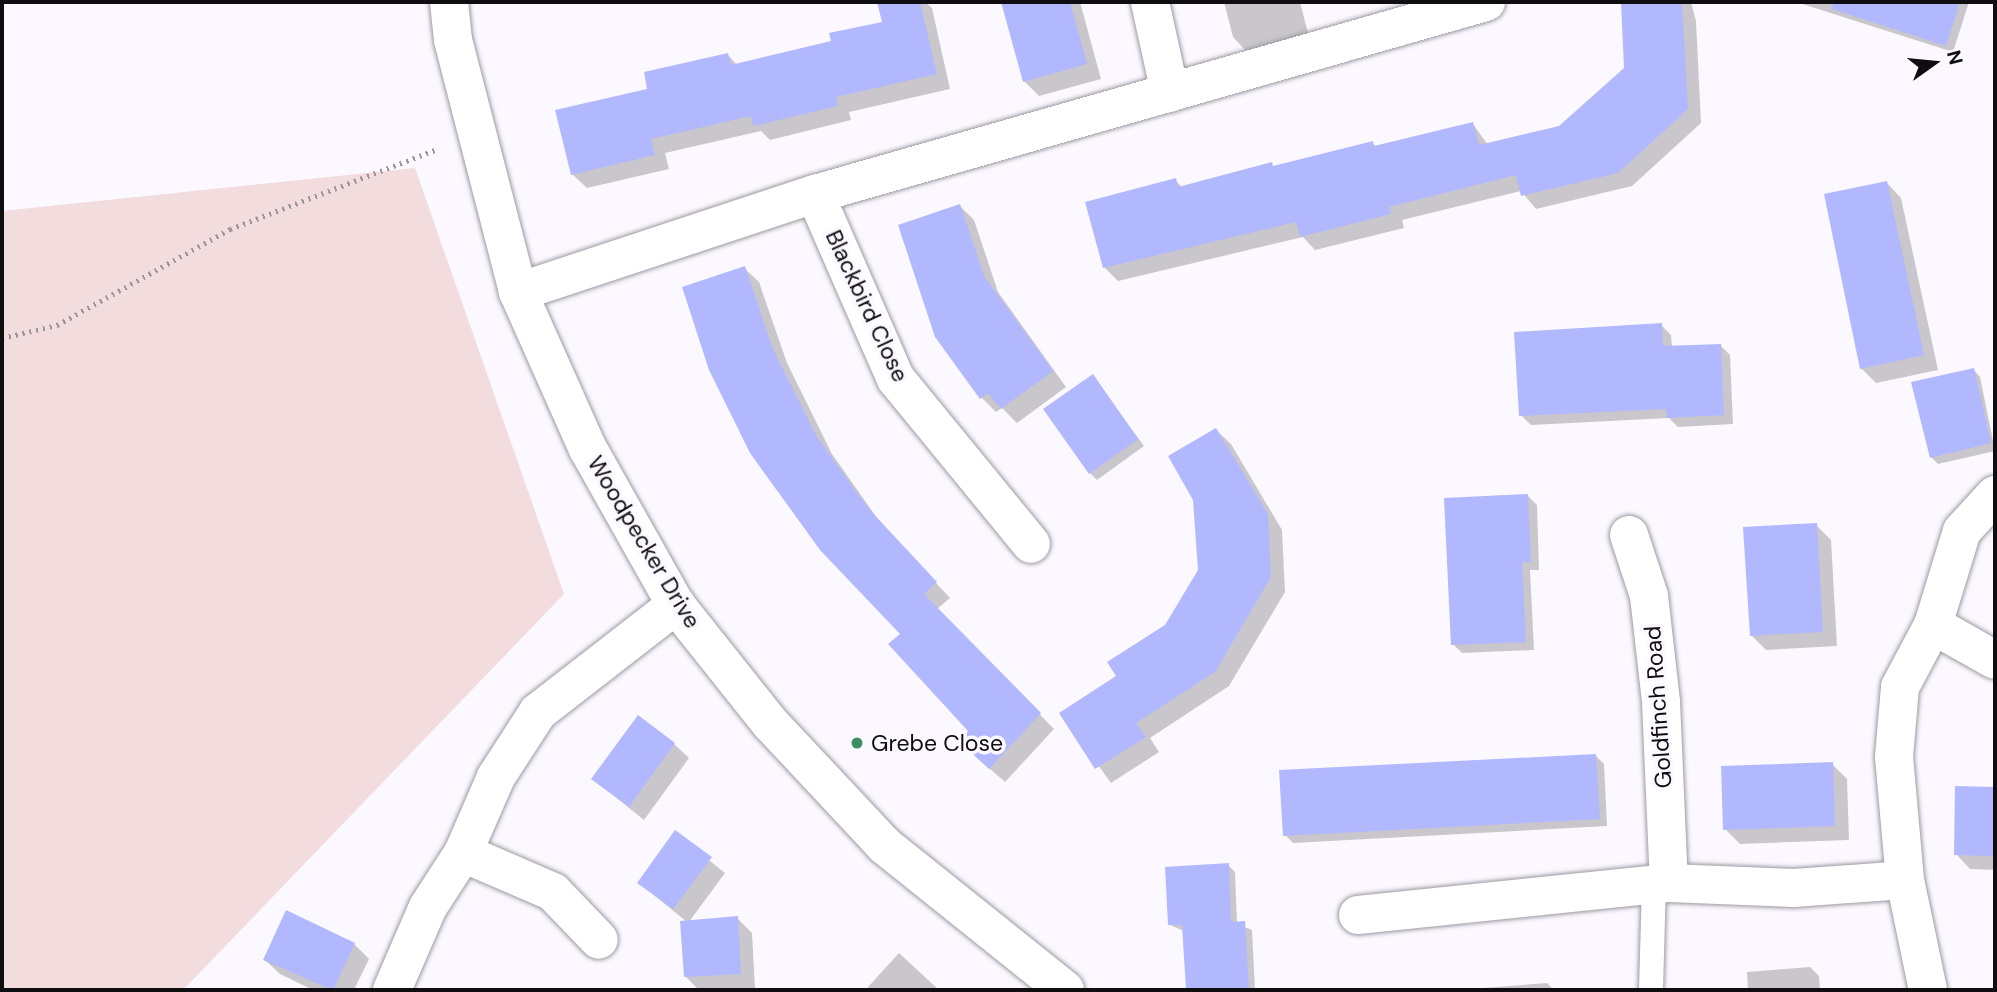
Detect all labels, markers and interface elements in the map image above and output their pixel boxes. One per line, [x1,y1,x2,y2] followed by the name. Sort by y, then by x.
[1899,28,1969,98] north arrow
[1941,47,1969,67] text: N
[820,226,914,386] street label: Blackbird Close
[582,451,706,633] street label: Woodpecker Drive
[1639,625,1677,789] street label: Goldfinch Road
[871,729,1003,757] place label: Grebe Close
[849,735,865,751] marker: Grebe Close

